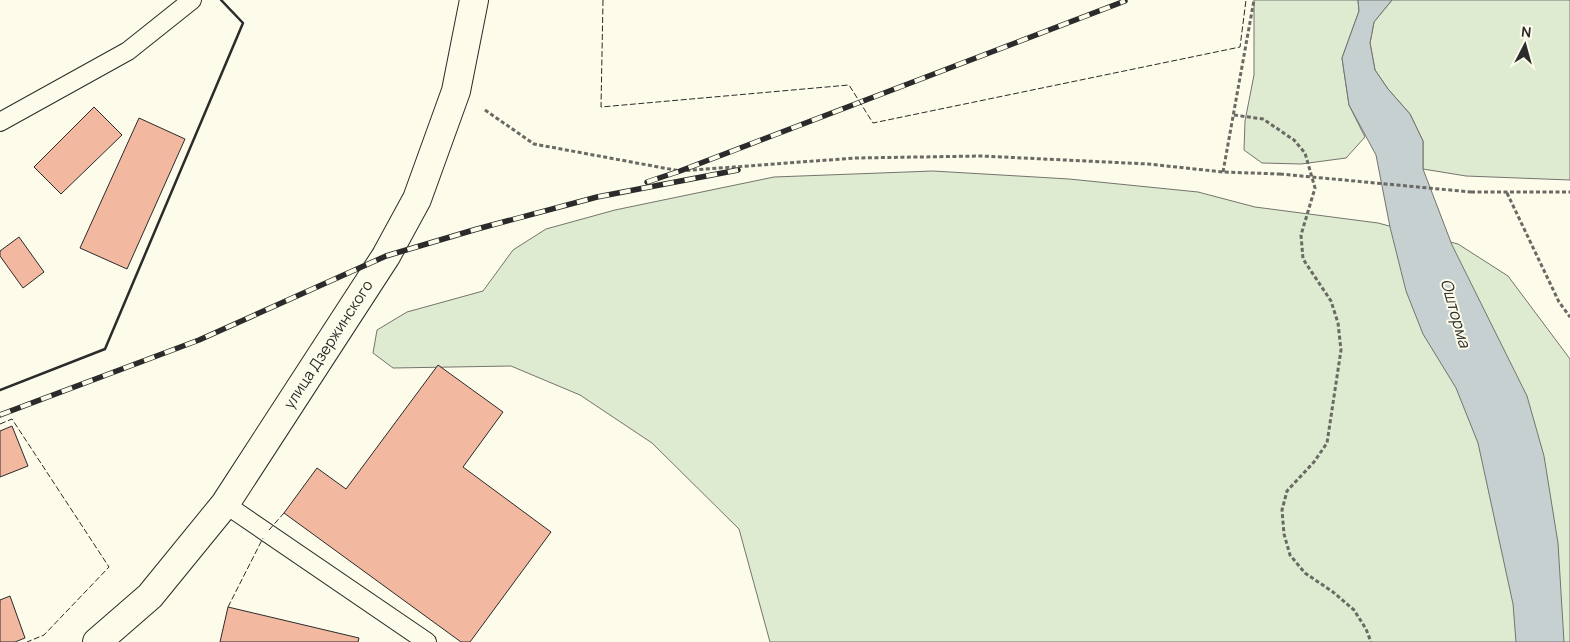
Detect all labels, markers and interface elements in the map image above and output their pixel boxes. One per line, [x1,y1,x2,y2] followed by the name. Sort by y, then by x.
[1500,20,1550,70] north arrow
[1520,22,1532,42] text: N
[279,276,378,413] street label: улица Дзержинского
[1436,276,1477,351] water label: Ошторма

